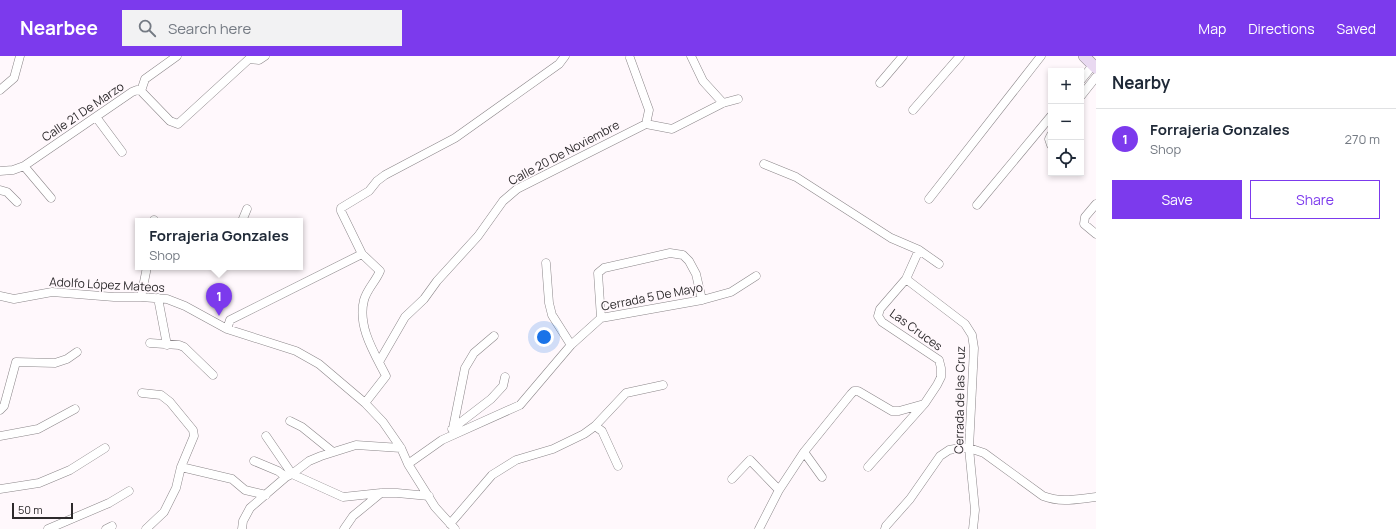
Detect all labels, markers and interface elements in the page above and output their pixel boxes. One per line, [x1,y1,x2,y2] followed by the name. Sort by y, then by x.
[122,10,402,46] search box
[20,15,98,41] text: Nearbee
[136,17,158,39] icon: search
[168,18,251,39] text: Search here
[1198,19,1226,38] text: Map
[1248,19,1315,38] text: Directions
[1337,19,1376,38] text: Saved
[1048,68,1084,176] map controls
[1048,68,1084,104] button: +
[1112,71,1170,94] text: Nearby
[38,78,127,145] street label: Calle 21 De Marzo
[1048,104,1084,140] button: −
[505,116,622,189] street label: Calle 20 De Noviembre
[1150,119,1290,140] text: Forrajeria Gonzales
[1122,130,1128,148] text: 1
[1345,130,1380,148] text: 270 m
[1048,140,1084,176] button: locate
[1150,140,1181,158] text: Shop
[1112,180,1242,219] button: Save
[1250,180,1380,219] button: Share
[135,218,303,270] popup
[149,225,289,246] text: Forrajeria Gonzales
[149,246,180,264] text: Shop
[49,273,165,296] street label: Adolfo López Mateos
[600,278,704,315] street label: Cerrada 5 De Mayo
[206,283,232,316] pin: 1
[886,305,946,354] street label: Las Cruces
[534,327,554,347] your location
[950,346,969,454] street label: Cerrada de las Cruz
[12,501,73,520] scale bar
[18,502,43,517] text: 50 m

